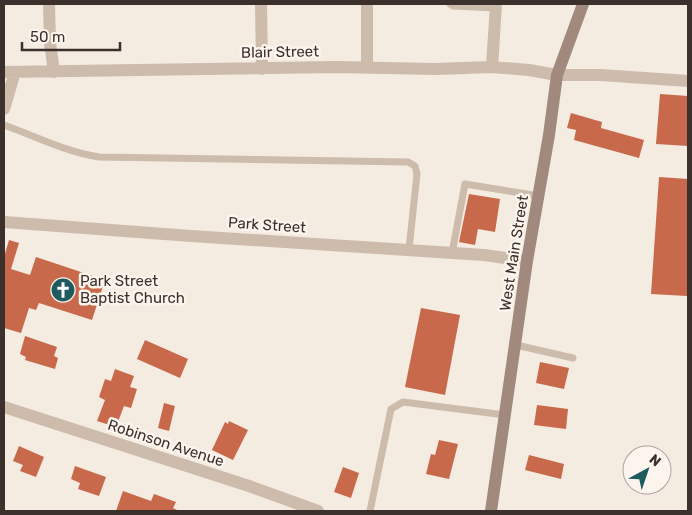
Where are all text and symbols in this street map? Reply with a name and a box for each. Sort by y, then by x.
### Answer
scale bar [22,20,120,52]
text: 50 m [30,28,65,46]
street label: Blair Street [241,42,319,62]
street label: West Main Street [496,194,532,312]
street label: Park Street [227,213,307,237]
place label: Park Street Baptist Church [80,272,185,307]
church icon: Park Street Baptist Church [50,277,76,303]
street label: Robinson Avenue [106,416,226,470]
north arrow [622,445,672,495]
text: N [646,451,664,470]

